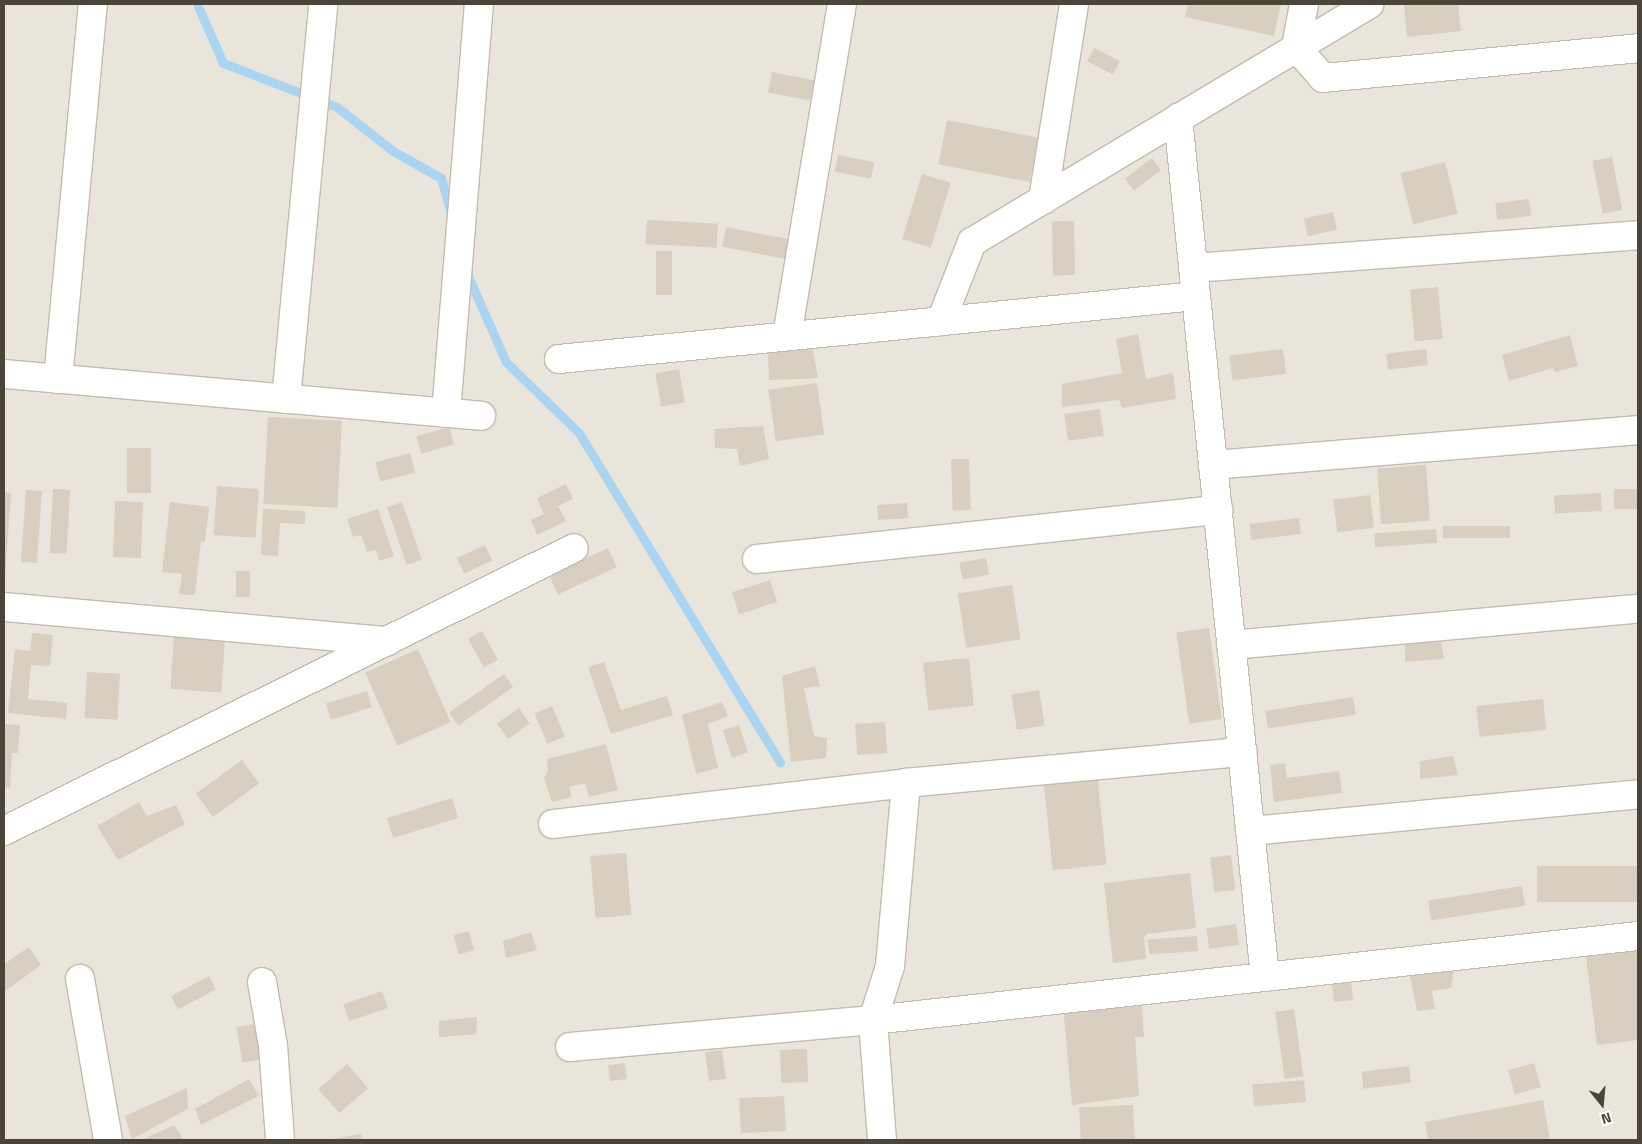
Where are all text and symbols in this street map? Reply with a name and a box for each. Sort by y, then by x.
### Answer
north arrow [1577,1079,1627,1129]
text: N [1599,1107,1614,1130]

